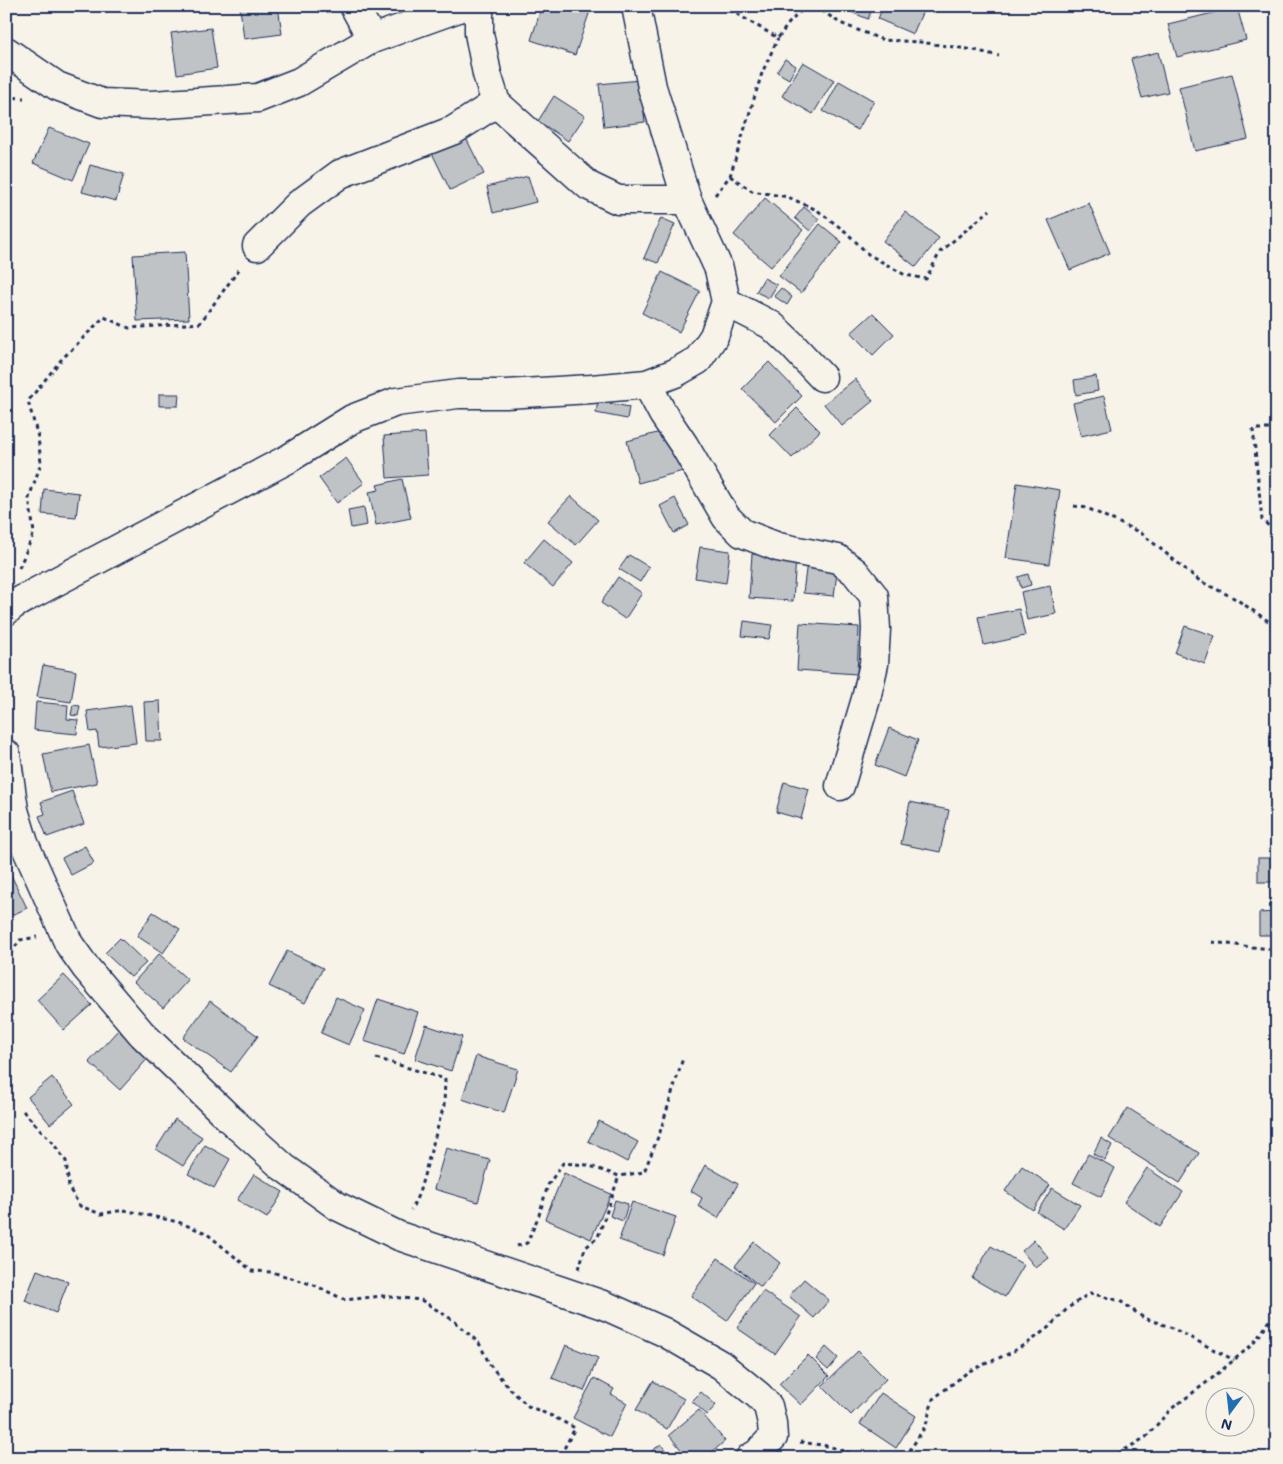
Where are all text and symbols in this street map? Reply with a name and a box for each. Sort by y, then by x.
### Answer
north arrow [1206,1386,1256,1436]
text: N [1219,1414,1234,1436]

